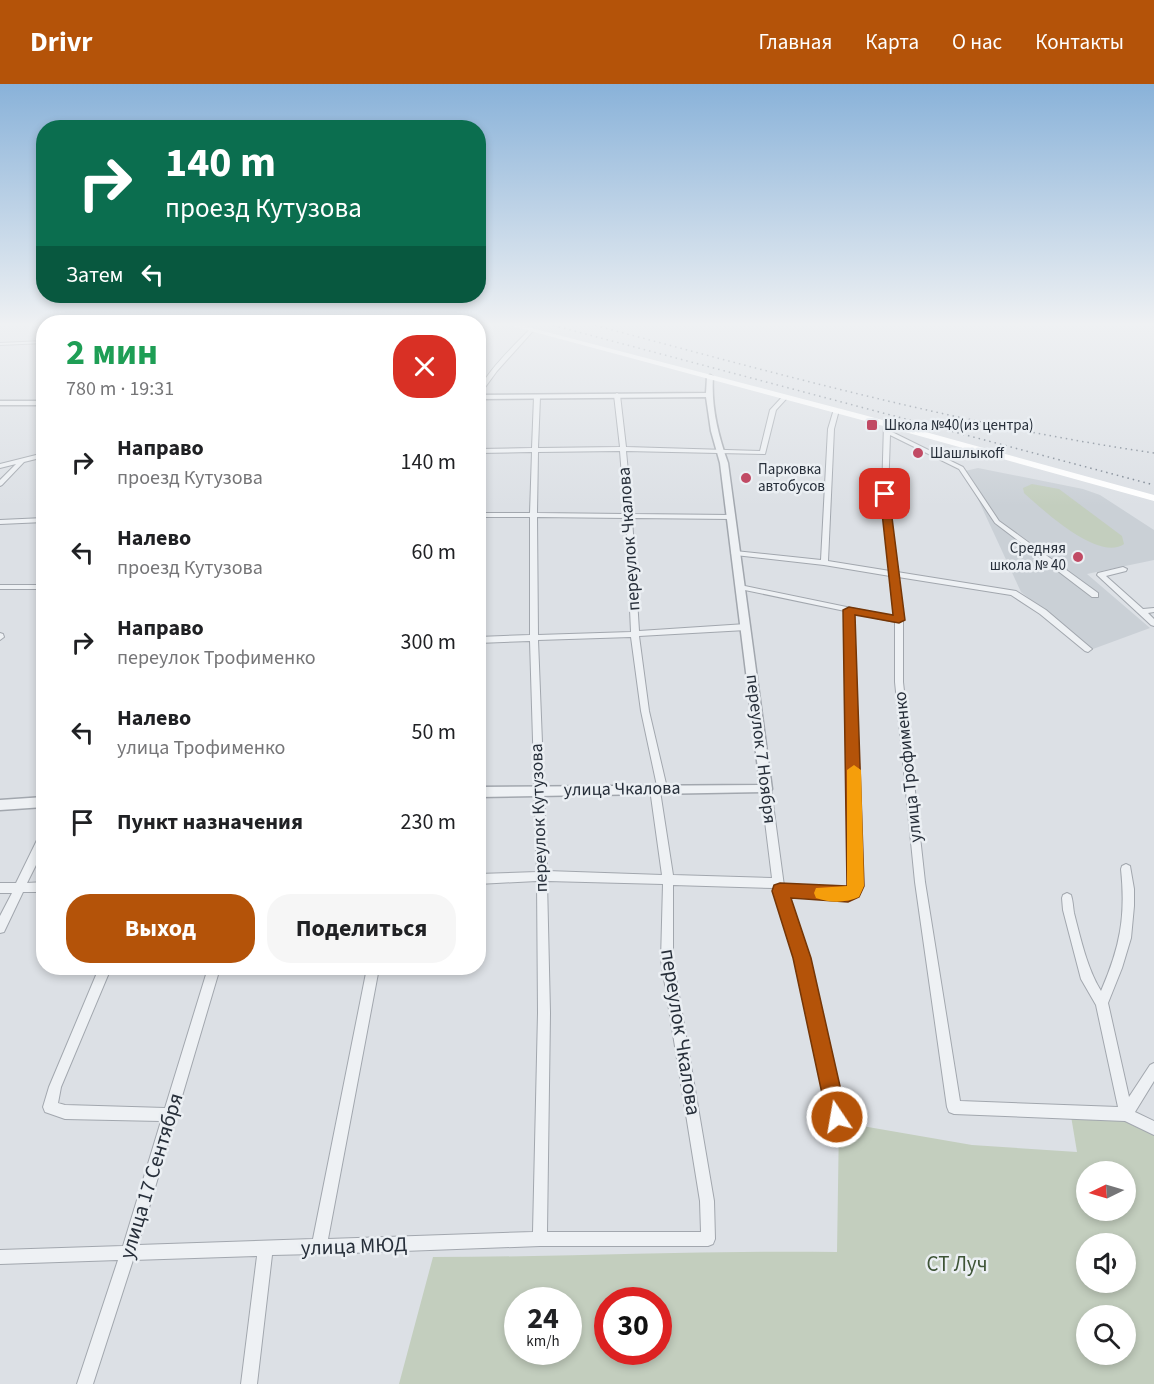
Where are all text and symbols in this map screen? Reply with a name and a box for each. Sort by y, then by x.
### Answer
text: Drivr [30,22,92,62]
text: Главная [759,27,832,57]
text: Карта [865,27,919,57]
text: О нас [952,27,1002,57]
text: Контакты [1035,27,1124,57]
text: 140 m [165,133,276,193]
icon: right [66,144,144,222]
text: проезд Кутузова [165,189,362,228]
icon: left [136,258,169,291]
text: Затем [66,259,124,291]
text: 2 мин [66,327,158,378]
button: close [393,335,456,398]
text: 780 m · 19:31 [66,375,174,403]
place label: Школа №40(из центра) [884,415,1034,436]
marker: Школа №40(из центра) [865,418,879,432]
text: Направо [117,432,204,464]
place label: Шашлыкоff [930,443,1005,464]
icon: right [66,446,99,479]
text: 140 m [401,446,456,478]
marker: Шашлыкоff [911,446,925,460]
place label: Парковка автобусов [758,459,825,497]
text: проезд Кутузова [117,464,263,492]
street label: переулок Чкалова [612,466,646,612]
pin [859,468,910,519]
marker: Парковка автобусов [739,471,753,485]
icon: arrive [868,477,901,510]
text: Налево [117,522,191,554]
icon: left [66,536,99,569]
text: 60 m [411,536,456,568]
place label: Средняя школа № 40 [990,538,1066,576]
marker: Средняя школа № 40 [1071,550,1085,564]
text: проезд Кутузова [117,554,263,582]
text: Направо [117,612,204,644]
icon: right [66,626,99,659]
text: 300 m [401,626,456,658]
text: переулок Трофименко [117,644,316,672]
street label: переулок 7 Ноября [739,673,783,825]
street label: улица Трофименко [888,690,928,844]
text: Налево [117,702,191,734]
icon: left [66,716,99,749]
text: 50 m [411,716,456,748]
text: улица Трофименко [117,734,285,762]
street label: переулок Кутузова [524,743,554,893]
street label: улица Чкалова [563,775,681,803]
icon: arrive [66,806,99,839]
text: Пункт назначения [117,806,303,838]
text: 230 m [401,806,456,838]
button: Выход [66,894,255,963]
button: Поделиться [267,894,456,963]
street label: переулок Чкалова [653,947,709,1117]
position arrow [805,1085,869,1149]
street label: улица 17 Сентября [112,1089,190,1263]
north arrow [1076,1161,1136,1221]
map controls [1076,1161,1136,1365]
street label: улица МЮД [300,1229,408,1263]
button: sound [1076,1233,1136,1293]
park label: СТ Луч [927,1249,987,1279]
speed limit sign: 30 [594,1287,672,1365]
text: 24 [527,1297,559,1340]
button: search [1076,1305,1136,1365]
text: km/h [526,1331,560,1352]

